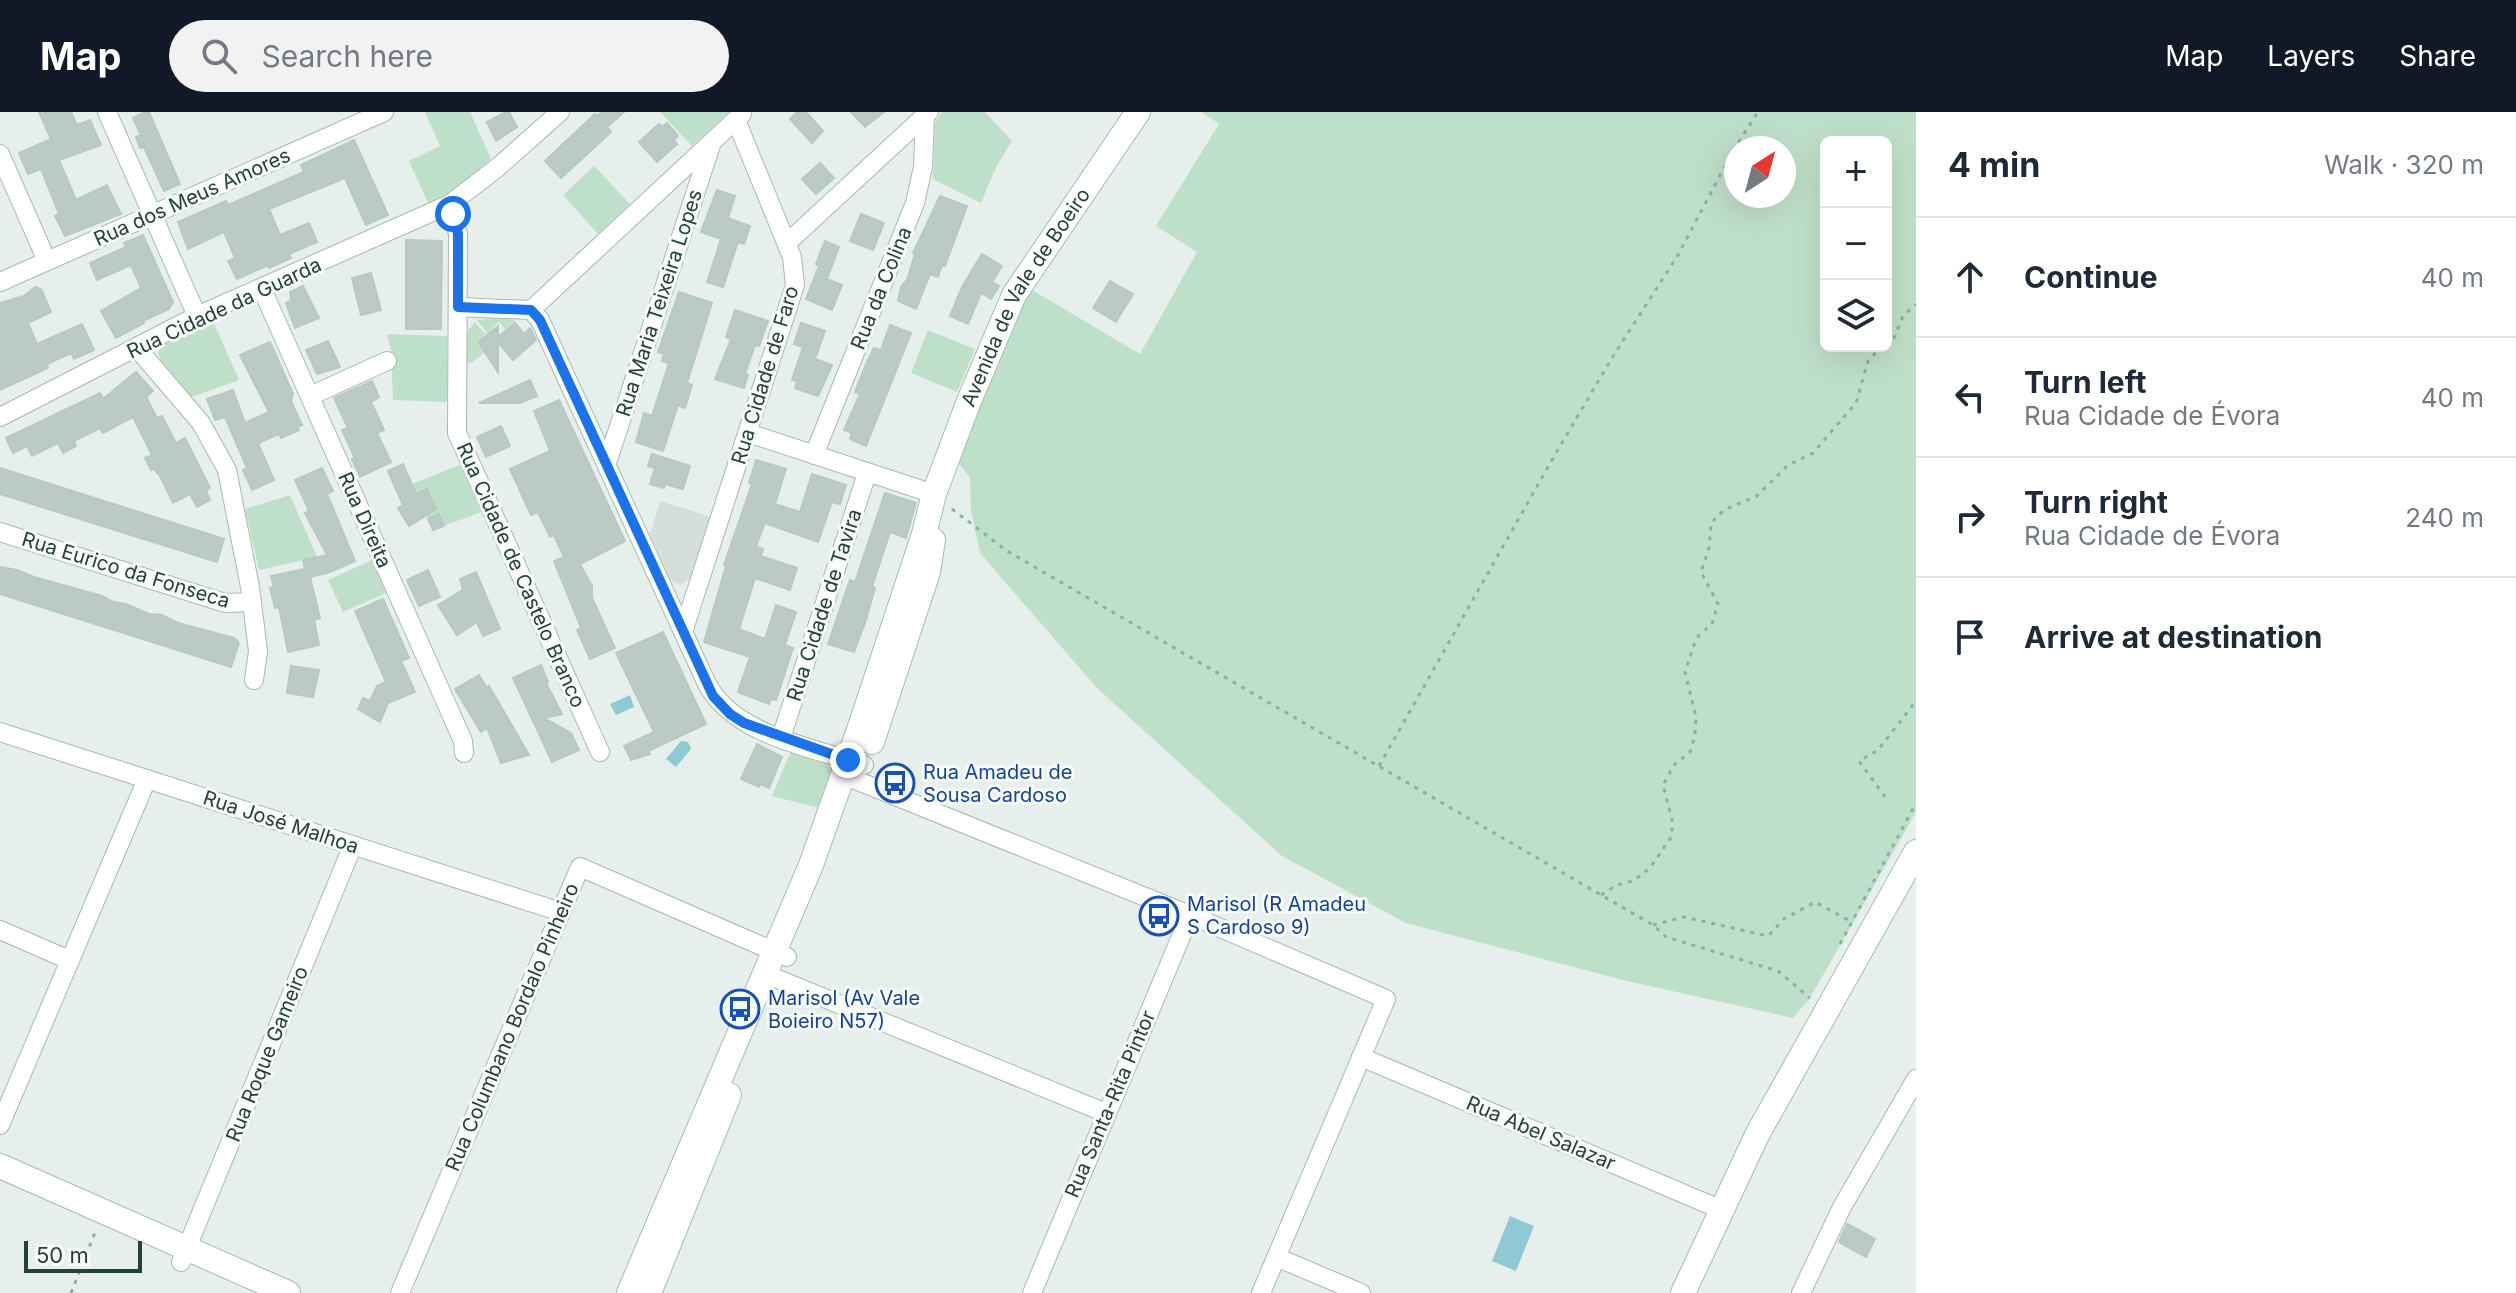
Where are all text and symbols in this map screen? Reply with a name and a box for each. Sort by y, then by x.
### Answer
search box [169,20,729,92]
text: Map [40,33,121,79]
icon: search [197,34,241,78]
text: Search here [261,38,433,74]
text: Map [2165,39,2223,73]
text: Layers [2267,39,2355,73]
text: Share [2399,39,2476,73]
north arrow [1724,136,1796,208]
map controls [1820,136,1892,352]
button: + [1820,136,1892,208]
street label: Rua dos Meus Amores [90,143,294,251]
text: 4 min [1948,144,2040,185]
text: Walk · 320 m [2324,149,2484,180]
street label: Avenida de Vale de Boeiro [956,183,1095,410]
street label: Rua Maria Teixeira Lopes [611,186,707,420]
route start [435,196,471,232]
button: − [1820,208,1892,280]
street label: Rua da Colina [846,223,916,353]
street label: Rua Cidade da Guarda [123,252,325,364]
icon: ahead [1948,255,1992,299]
text: Continue [2024,259,2158,295]
text: 40 m [2421,262,2484,293]
button: layers [1820,280,1892,352]
street label: Rua Cidade de Faro [726,283,804,467]
text: Turn left [2024,364,2146,400]
icon: left [1948,375,1992,419]
text: 40 m [2421,382,2484,413]
text: Rua Cidade de Évora [2024,400,2280,431]
street label: Rua Cidade de Castelo Branco [452,439,590,711]
street label: Rua Direita [333,468,397,572]
text: Turn right [2024,484,2168,520]
icon: right [1948,495,1992,539]
text: 240 m [2405,502,2484,533]
street label: Rua Cidade de Tavira [782,506,866,704]
text: Rua Cidade de Évora [2024,520,2280,551]
street label: Rua Eurico da Fonseca [19,527,233,613]
icon: arrive [1948,615,1992,659]
text: Arrive at destination [2024,619,2322,655]
route end [830,742,866,778]
place label: Rua Amadeu de Sousa Cardoso [923,760,1072,807]
bus stop icon: Rua Amadeu de Sousa Cardoso [874,762,916,804]
street label: Rua José Malhoa [200,786,362,858]
street label: Rua Columbano Bordalo Pinheiro [440,879,584,1175]
place label: Marisol (R Amadeu S Cardoso 9) [1187,892,1366,939]
bus stop icon: Marisol (R Amadeu S Cardoso 9) [1138,895,1180,937]
street label: Rua Roque Gameiro [221,963,313,1145]
place label: Marisol (Av Vale Boieiro N57) [768,986,920,1033]
bus stop icon: Marisol (Av Vale Boieiro N57) [719,988,761,1030]
street label: Rua Santa-Rita Pintor [1060,1006,1161,1201]
street label: Rua Abel Salazar [1463,1091,1620,1175]
scale bar [24,1237,142,1273]
text: 50 m [36,1242,89,1268]

